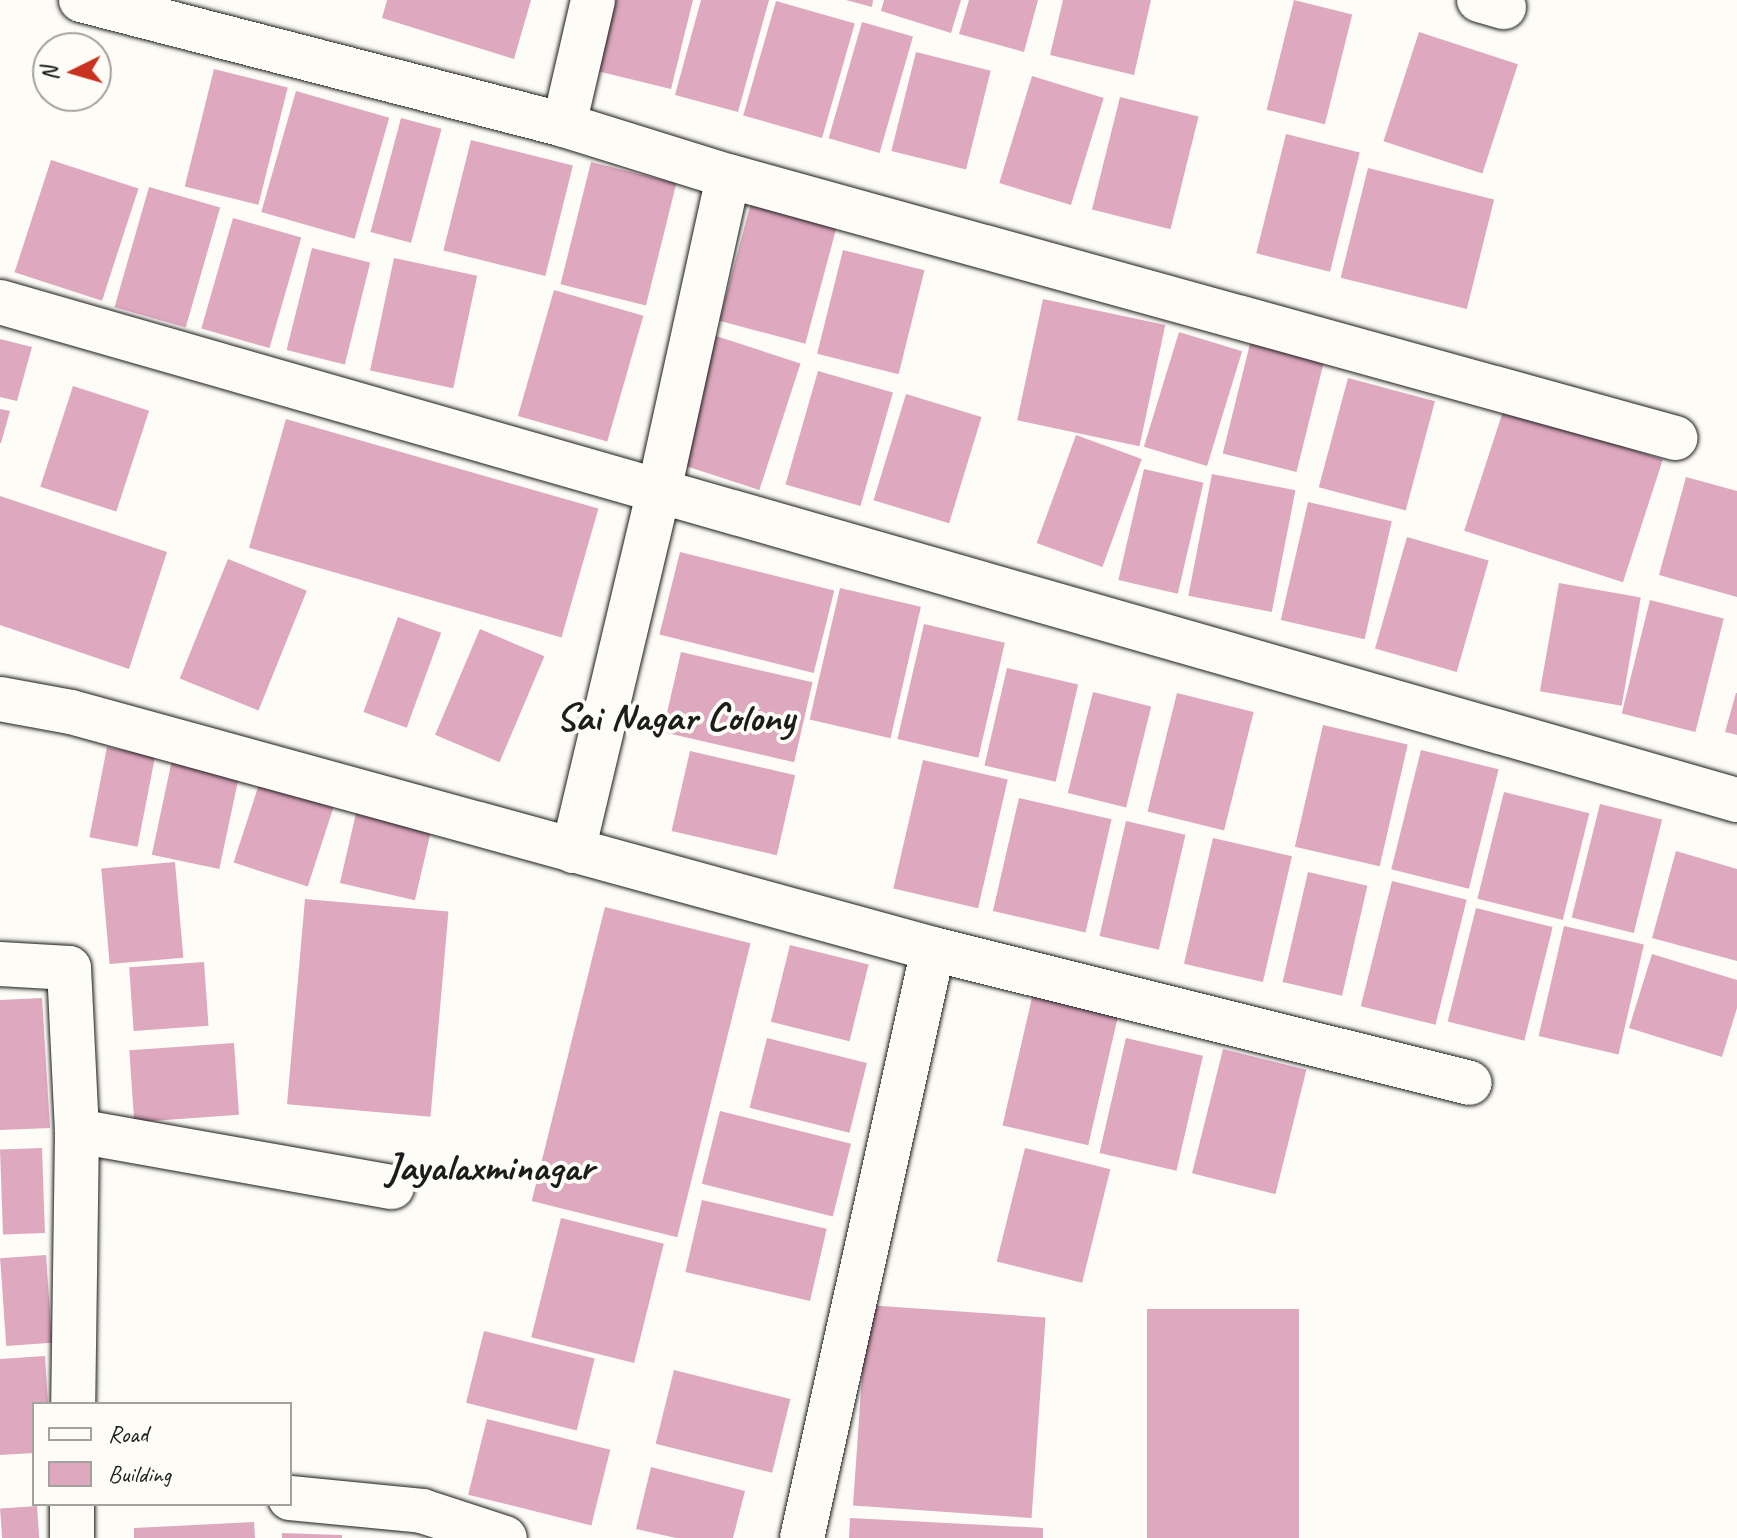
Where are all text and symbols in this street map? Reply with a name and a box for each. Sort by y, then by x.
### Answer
north arrow [32,32,112,112]
text: N [36,66,65,82]
district label: Sai Nagar Colony [555,693,795,741]
district label: Jayalaxminagar [386,1143,594,1191]
legend [32,1402,292,1506]
text: Road [108,1419,148,1449]
text: Building [108,1459,171,1489]

